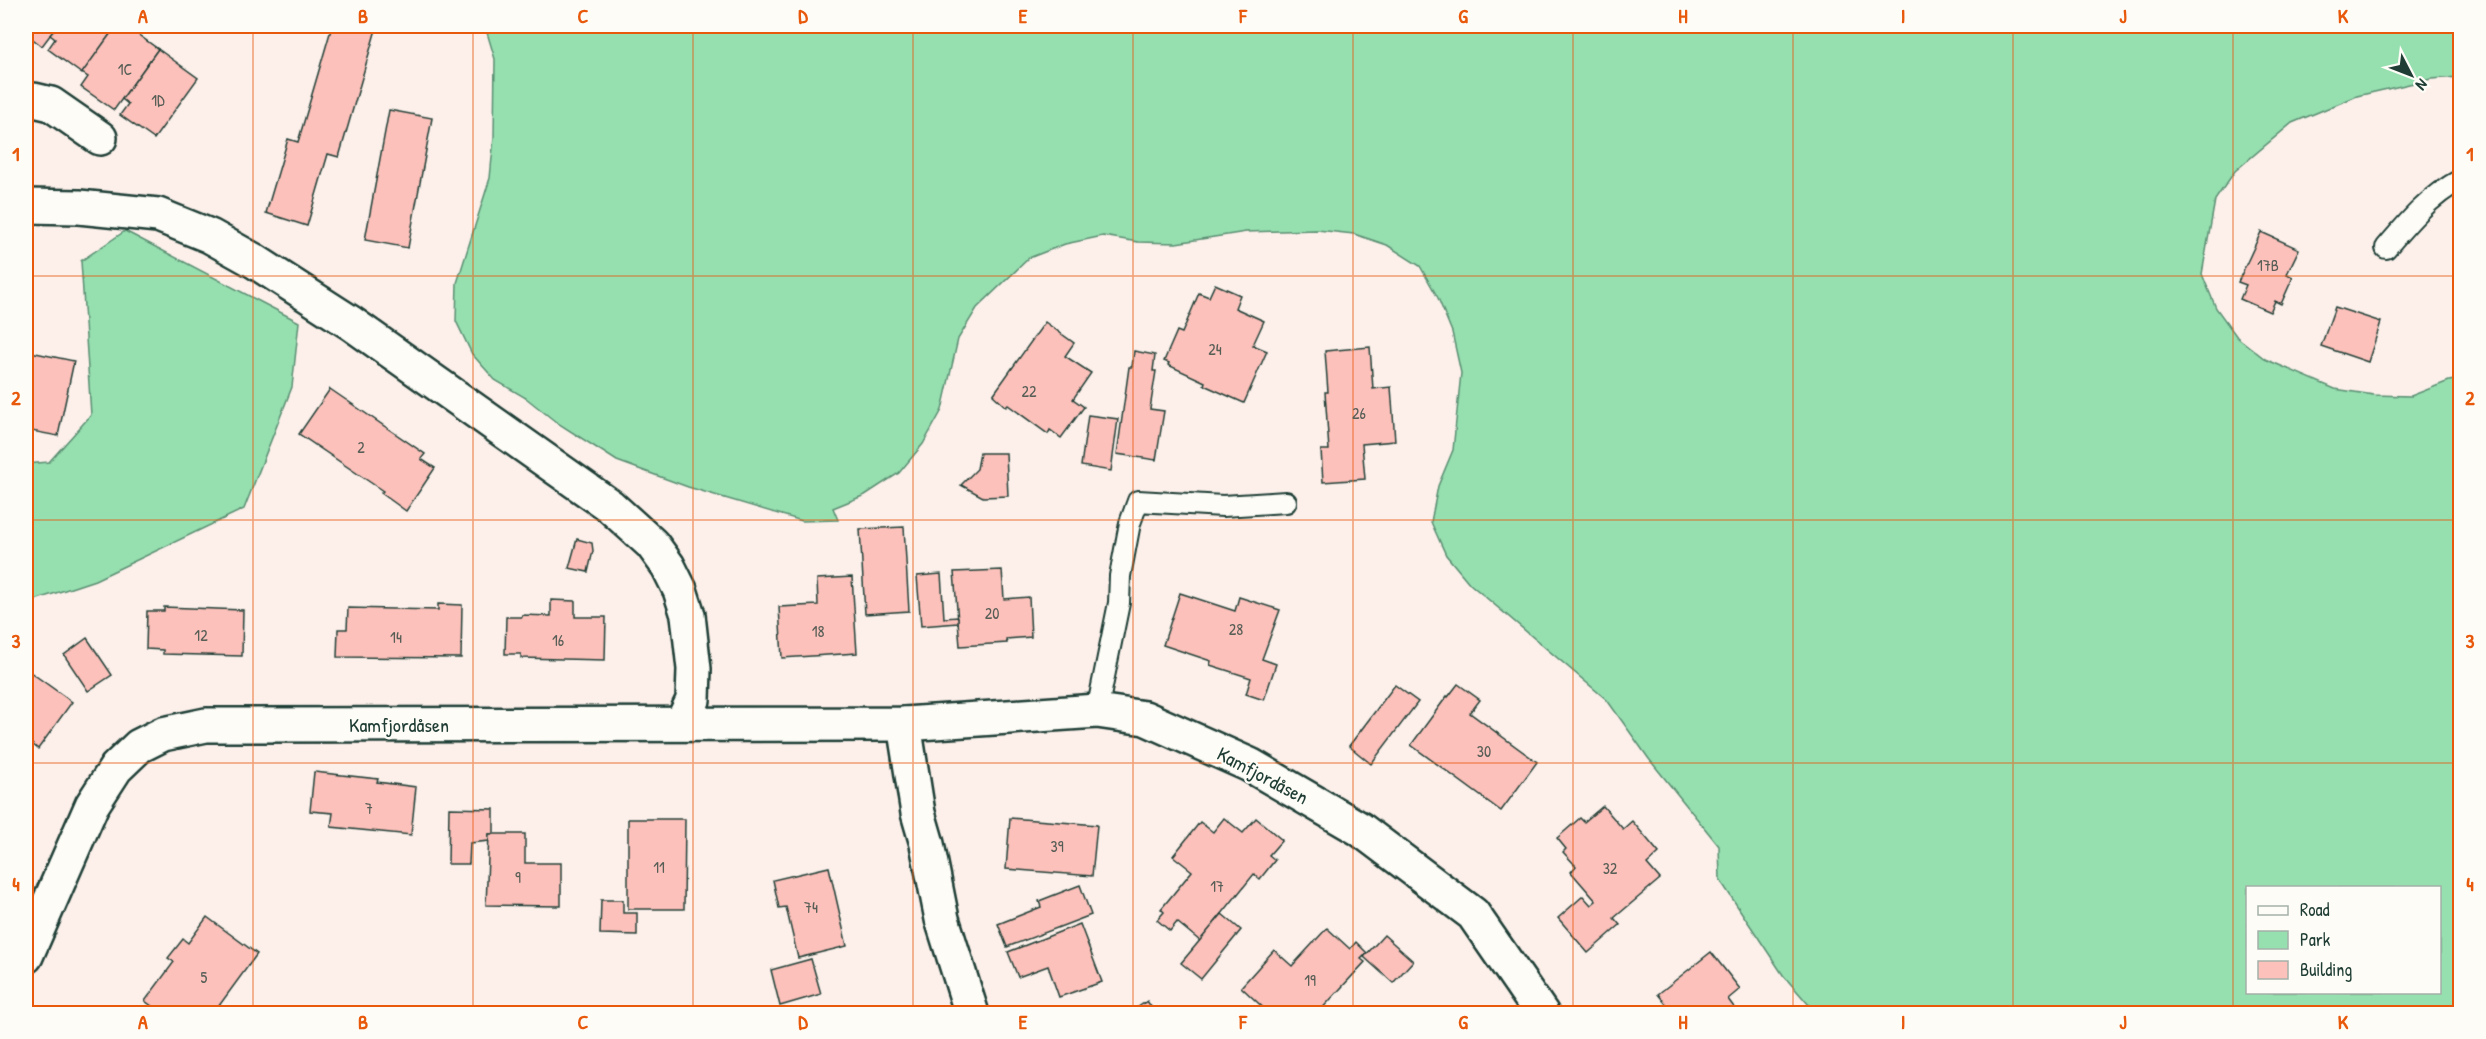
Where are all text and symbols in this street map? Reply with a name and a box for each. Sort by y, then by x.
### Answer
text: A [138,2,148,29]
text: B [358,2,368,29]
text: C [578,2,589,29]
text: D [798,2,808,29]
text: E [1019,2,1028,29]
text: F [1238,2,1248,29]
text: G [1458,2,1468,29]
text: H [1678,2,1688,29]
text: I [1901,2,1905,29]
text: J [2119,2,2127,29]
text: K [2338,2,2349,29]
north arrow [2381,45,2441,105]
house number: 1C [118,58,133,80]
text: N [2411,75,2433,96]
house number: 1D [151,89,165,111]
text: 1 [12,140,20,167]
text: 1 [2466,140,2474,167]
house number: 17B [2257,254,2279,276]
house number: 24 [1208,338,1222,360]
house number: 22 [1022,380,1037,402]
text: 2 [11,384,21,411]
text: 2 [2465,384,2475,411]
house number: 26 [1352,402,1366,424]
house number: 2 [357,436,365,458]
house number: 20 [985,602,999,624]
house number: 28 [1229,618,1243,640]
house number: 18 [812,620,824,642]
house number: 12 [194,624,208,646]
house number: 14 [390,626,402,648]
text: 3 [12,627,21,654]
text: 3 [2466,627,2475,654]
house number: 16 [552,629,564,651]
street label: Kamfjordåsen [349,711,449,738]
street label: Kamfjordåsen [1213,740,1313,810]
house number: 30 [1477,740,1491,762]
house number: 7 [365,797,373,819]
house number: 39 [1050,835,1064,857]
house number: 11 [653,856,665,878]
house number: 32 [1603,857,1618,879]
house number: 9 [515,866,521,888]
text: 4 [12,870,20,897]
text: 4 [2466,870,2474,897]
house number: 17 [1210,875,1224,897]
legend [2246,886,2441,994]
house number: 74 [804,896,818,918]
text: Road [2300,897,2330,922]
text: Park [2300,927,2331,952]
text: Building [2300,957,2352,982]
house number: 5 [201,966,208,988]
house number: 19 [1304,969,1316,991]
text: A [138,1008,148,1035]
text: B [358,1008,368,1035]
text: C [578,1008,589,1035]
text: D [798,1008,808,1035]
text: E [1019,1008,1028,1035]
text: F [1238,1008,1248,1035]
text: G [1458,1008,1468,1035]
text: H [1678,1008,1688,1035]
text: I [1901,1008,1905,1035]
text: J [2119,1008,2127,1035]
text: K [2338,1008,2349,1035]

